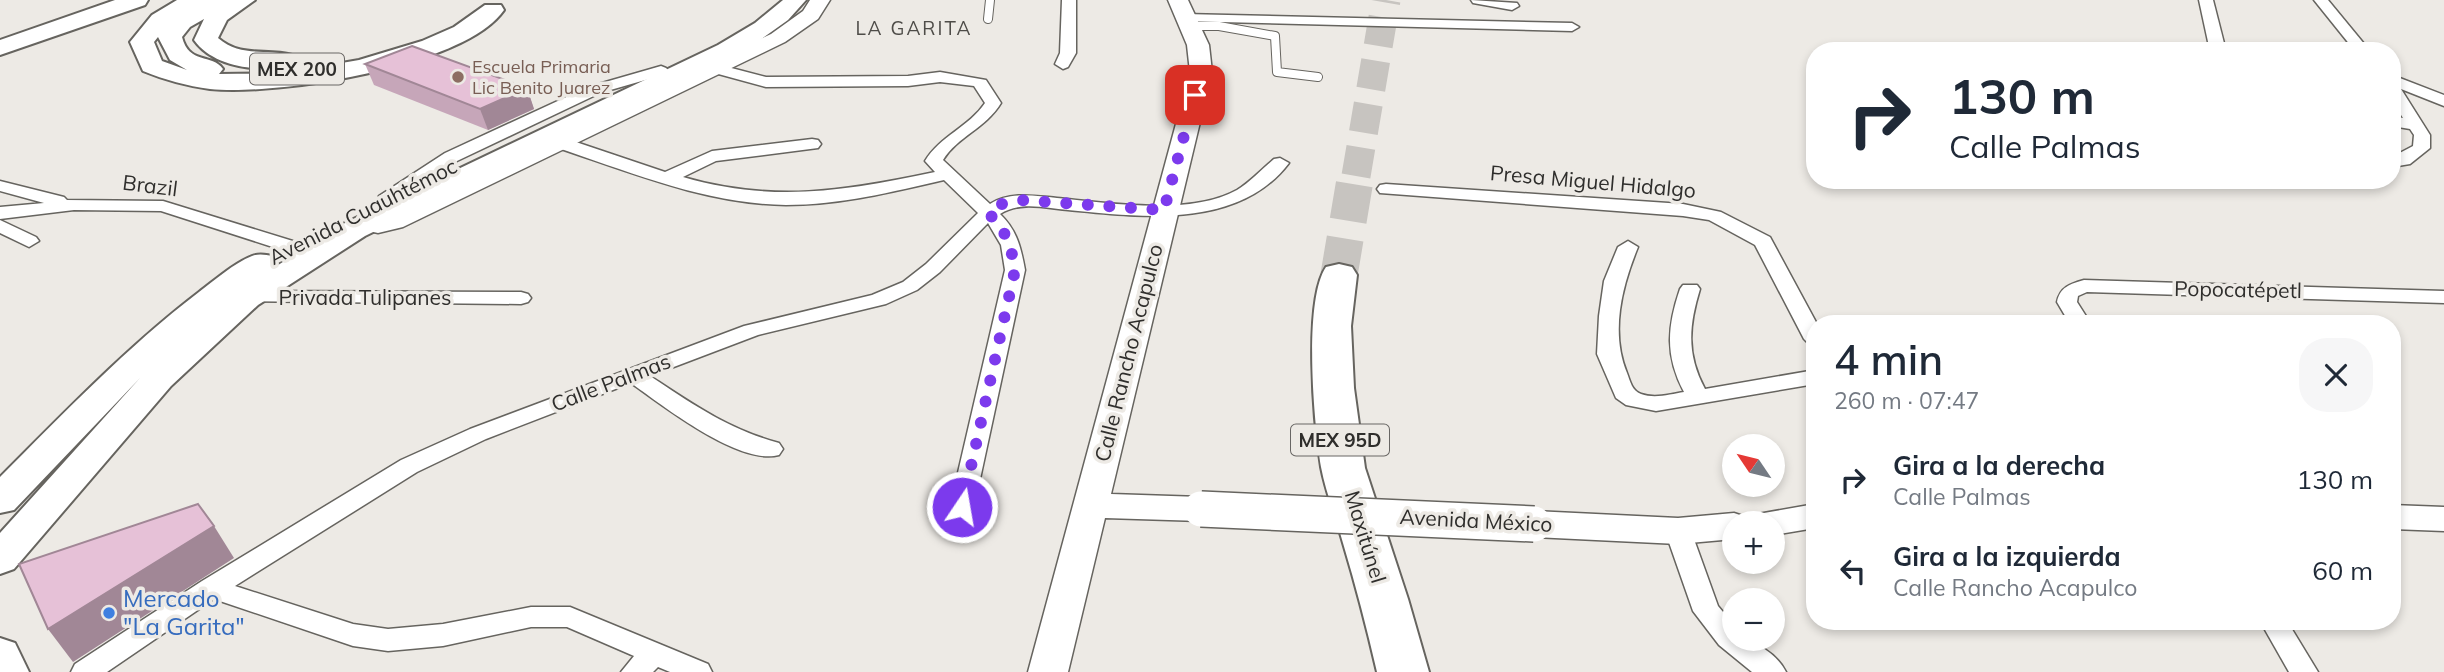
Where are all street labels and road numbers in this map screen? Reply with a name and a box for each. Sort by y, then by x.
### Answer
road number: MEX 200 [250,54,344,85]
street label: Avenida Cuauhtémoc [264,152,461,270]
street label: Presa Miguel Hidalgo [1489,159,1697,203]
street label: Brazil [121,169,179,201]
street label: Calle Rancho Acapulco [1088,241,1168,464]
street label: Popocatépetl [2174,275,2302,303]
street label: Privada Tulipanes [279,284,451,310]
street label: Calle Palmas [547,347,674,417]
road number: MEX 95D [1291,424,1389,456]
street label: Maxitúnel [1340,487,1392,586]
street label: Avenida México [1399,503,1553,537]

